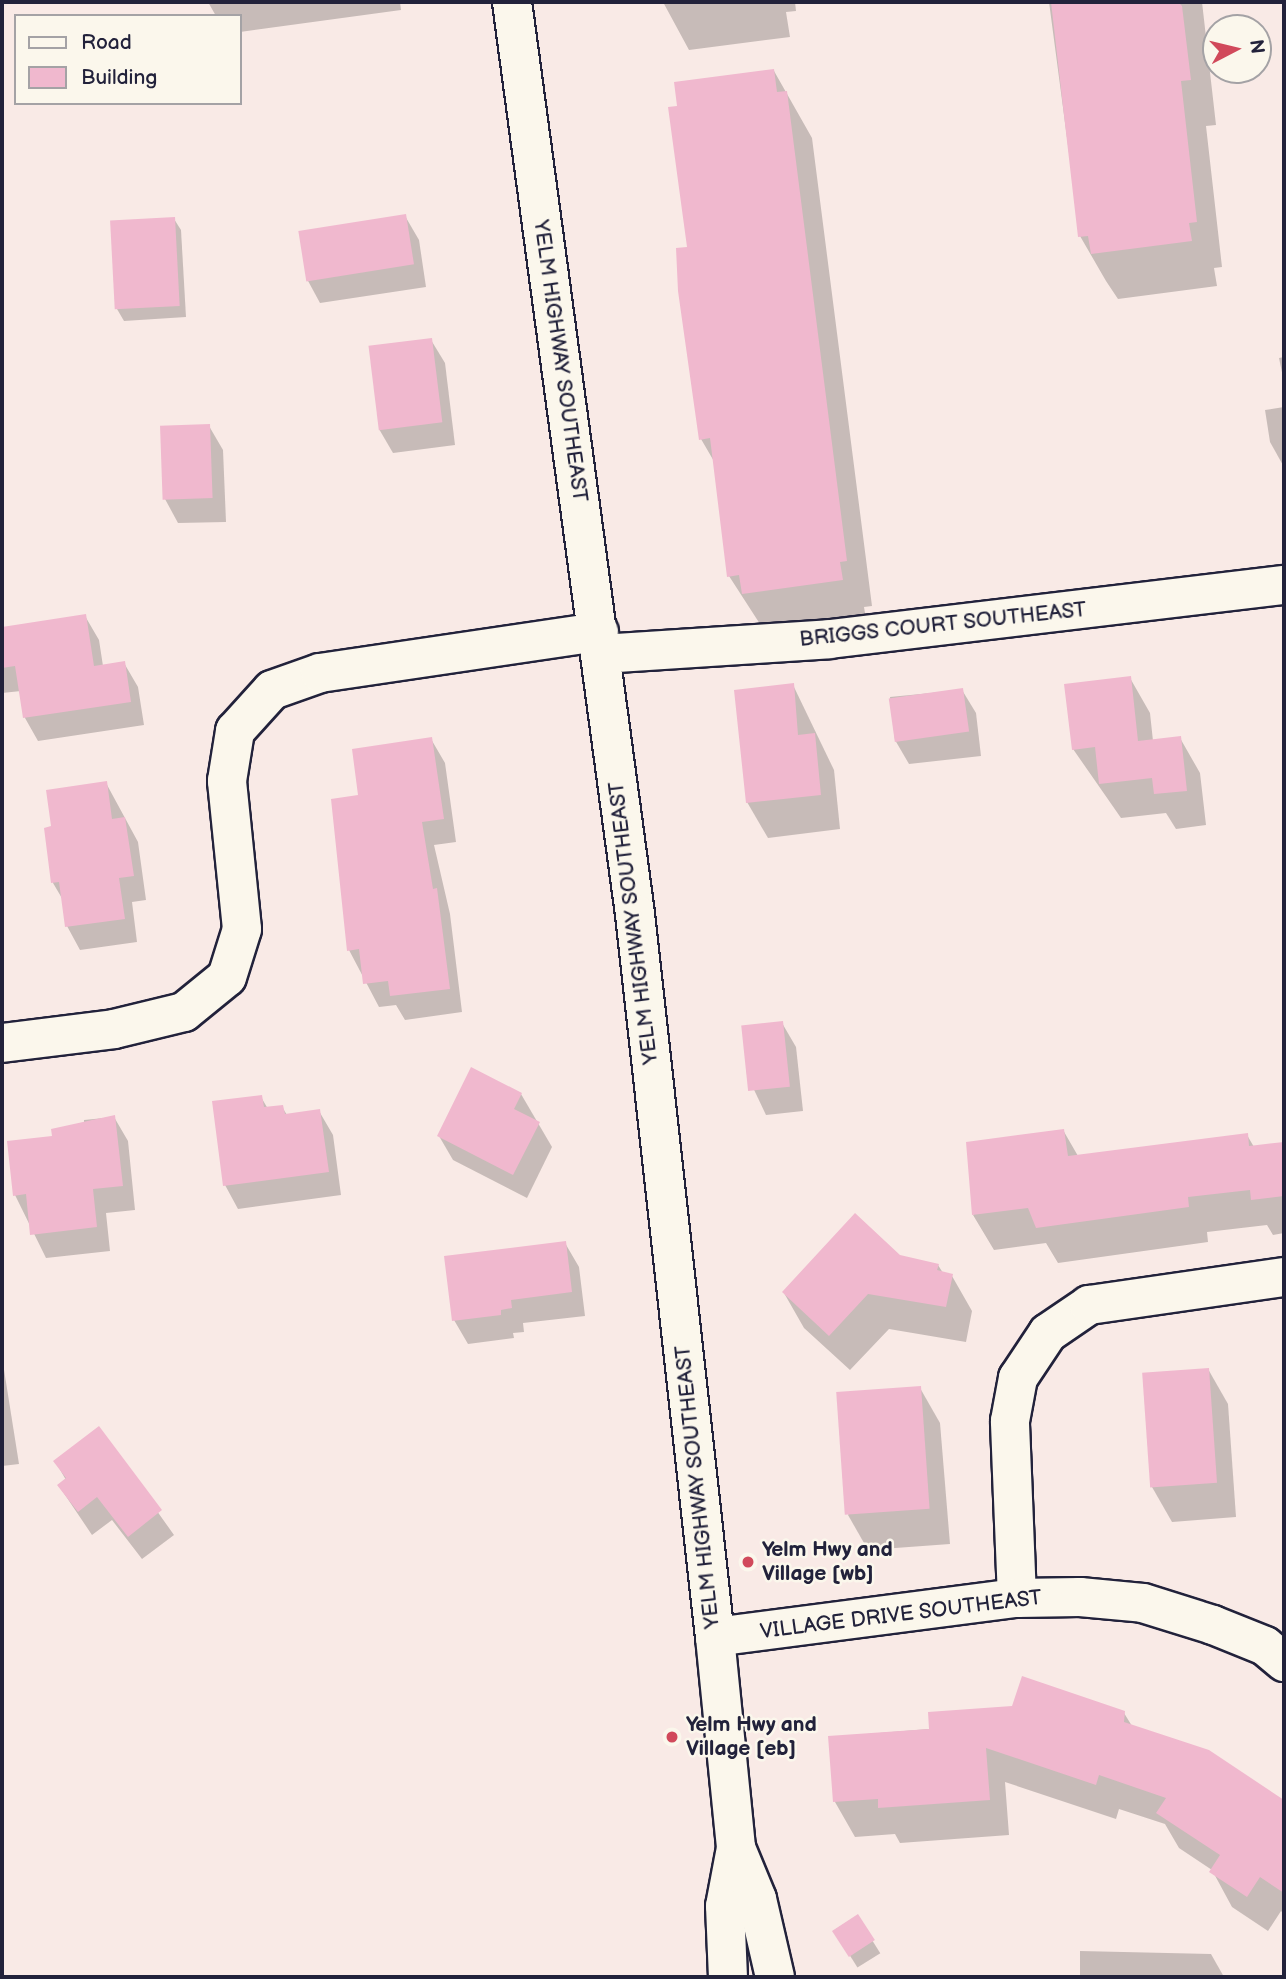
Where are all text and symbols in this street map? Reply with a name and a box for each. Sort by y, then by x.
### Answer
legend [14,14,242,105]
north arrow [1202,14,1272,84]
text: Road [81,30,132,55]
text: N [1244,38,1269,55]
text: Building [81,65,157,90]
street label: YELM HIGHWAY SOUTHEAST [528,218,592,504]
street label: BRIGGS COURT SOUTHEAST [798,597,1088,653]
street label: YELM HIGHWAY SOUTHEAST [604,780,664,1066]
street label: YELM HIGHWAY SOUTHEAST [671,1344,725,1630]
place label: Yelm Hwy and Village [wb] [762,1537,893,1587]
marker: Yelm Hwy and Village [wb] [740,1554,756,1570]
street label: VILLAGE DRIVE SOUTHEAST [759,1585,1043,1645]
place label: Yelm Hwy and Village [eb] [686,1712,817,1762]
marker: Yelm Hwy and Village [eb] [664,1729,680,1745]

